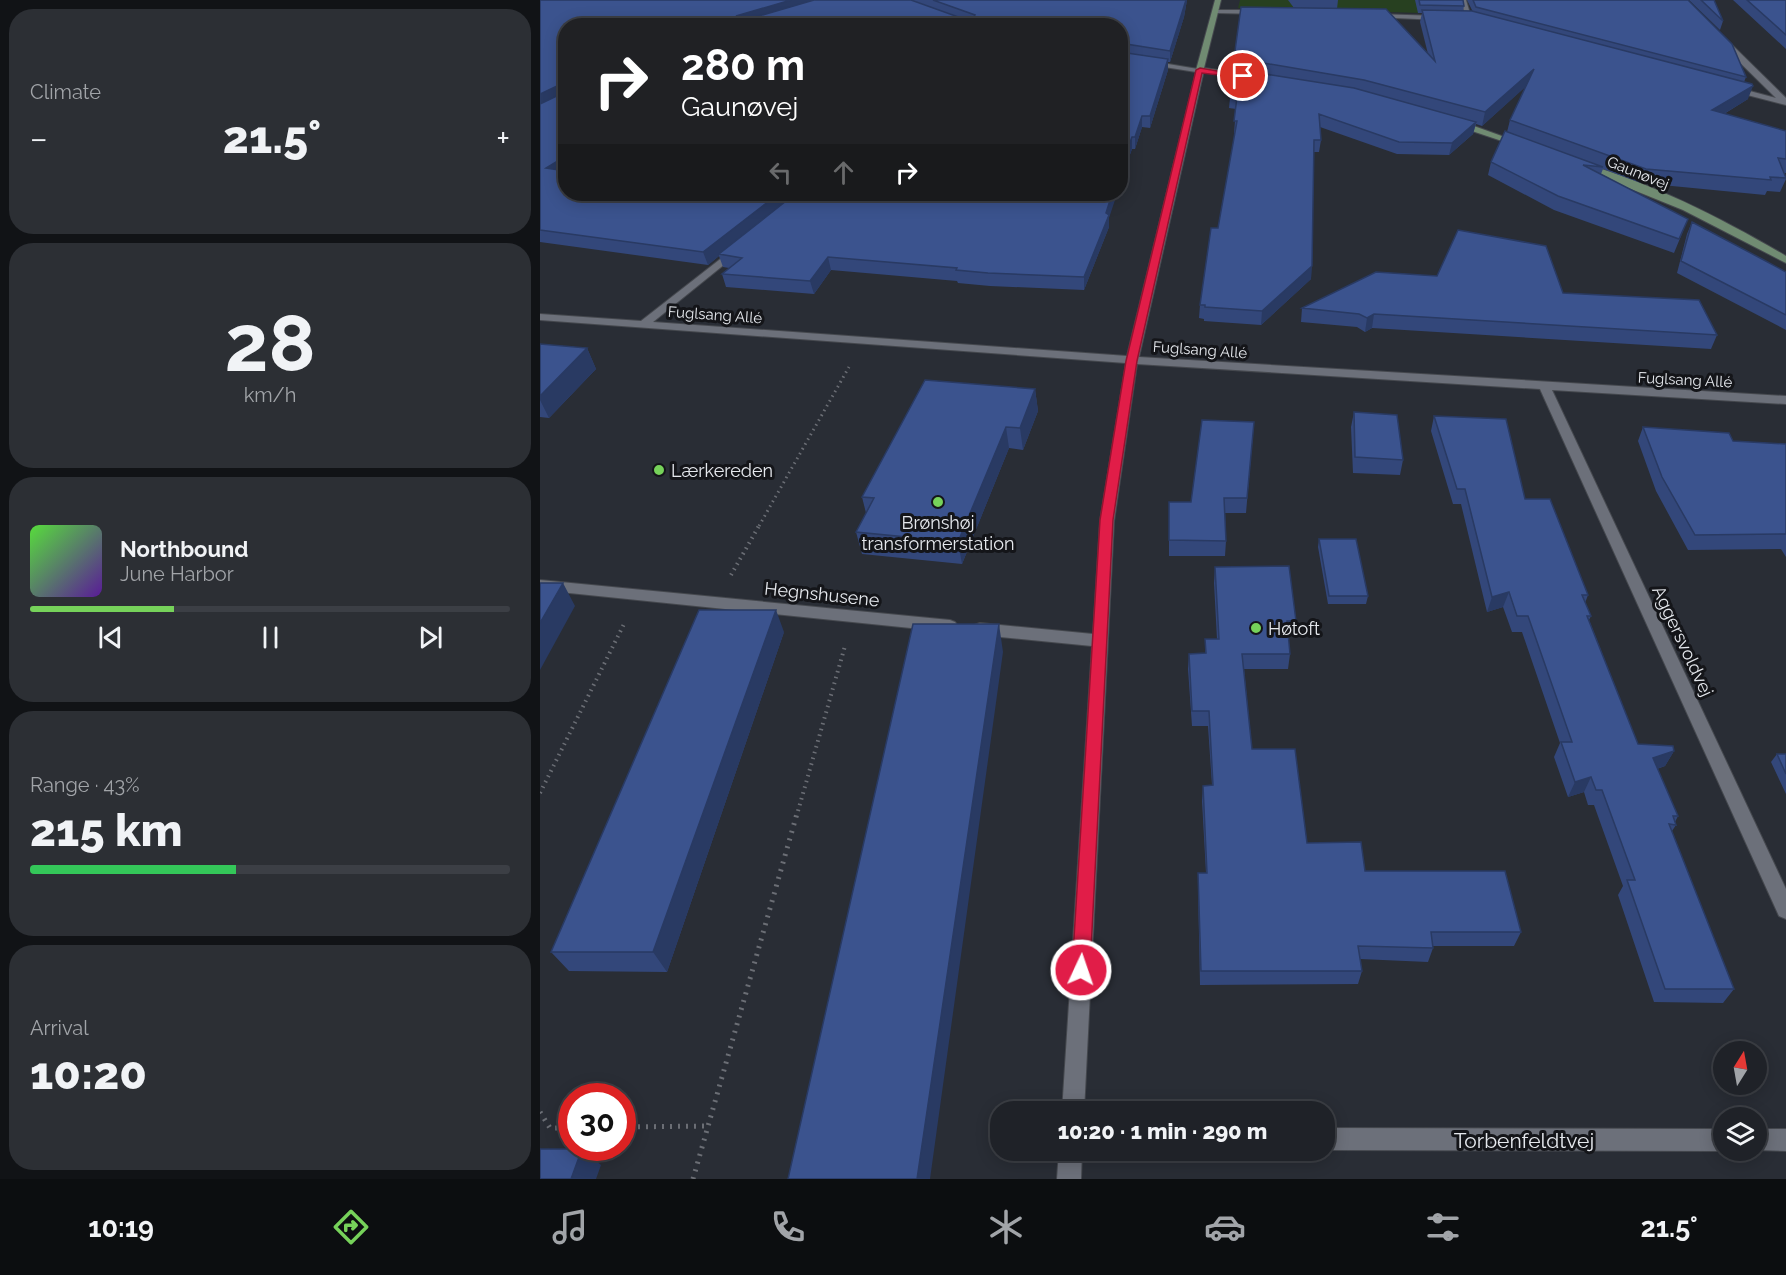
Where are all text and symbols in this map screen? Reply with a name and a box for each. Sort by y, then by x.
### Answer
text: 280 m [681,41,805,90]
icon: right [582,42,660,120]
pin [1217,50,1268,101]
icon: arrive [1226,59,1259,92]
text: Climate [30,80,101,104]
text: Gaunøvej [681,91,798,122]
text: 21.5° [223,111,321,164]
text: − [30,119,48,158]
text: + [496,119,510,158]
street label: Gaunøvej [1604,152,1672,194]
icon: left [764,156,797,189]
icon: ahead [827,156,860,189]
icon: right [890,156,923,189]
text: 28 [224,298,316,389]
street label: Fuglsang Allé [667,303,763,327]
street label: Fuglsang Allé [1152,338,1248,362]
street label: Fuglsang Allé [1637,369,1733,391]
text: km/h [244,383,296,407]
place label: Lærkereden [671,460,773,481]
marker: Lærkereden [652,463,666,477]
marker: Brønshøj transformerstation [931,495,945,509]
place label: Brønshøj transformerstation [861,512,1015,554]
text: Northbound [120,536,249,562]
text: June Harbor [120,562,234,586]
street label: Hegnshusene [763,578,881,611]
street label: Aggersvoldvej [1648,582,1718,700]
place label: Høtoft [1268,618,1320,639]
icon: previous [94,621,127,654]
icon: pause [254,621,287,654]
icon: next [414,621,447,654]
marker: Høtoft [1249,621,1263,635]
text: Range · 43% [30,773,139,797]
text: 215 km [30,804,183,857]
position arrow [1049,938,1113,1002]
text: Arrival [30,1016,89,1040]
north arrow [1713,1041,1767,1095]
map controls [1713,1041,1767,1161]
text: 10:20 [30,1047,147,1100]
speed limit sign: 30 [558,1083,636,1161]
button: layers [1713,1107,1767,1161]
text: 10:20 · 1 min · 290 m [1058,1118,1267,1144]
street label: Torbenfeldtvej [1454,1128,1594,1153]
icon: directions [330,1206,372,1248]
icon: music [549,1206,591,1248]
icon: phone [767,1206,809,1248]
icon: climate [985,1206,1027,1248]
icon: car [1204,1206,1246,1248]
icon: filters [1422,1206,1464,1248]
text: 10:19 [88,1212,154,1243]
text: 21.5° [1641,1212,1698,1243]

